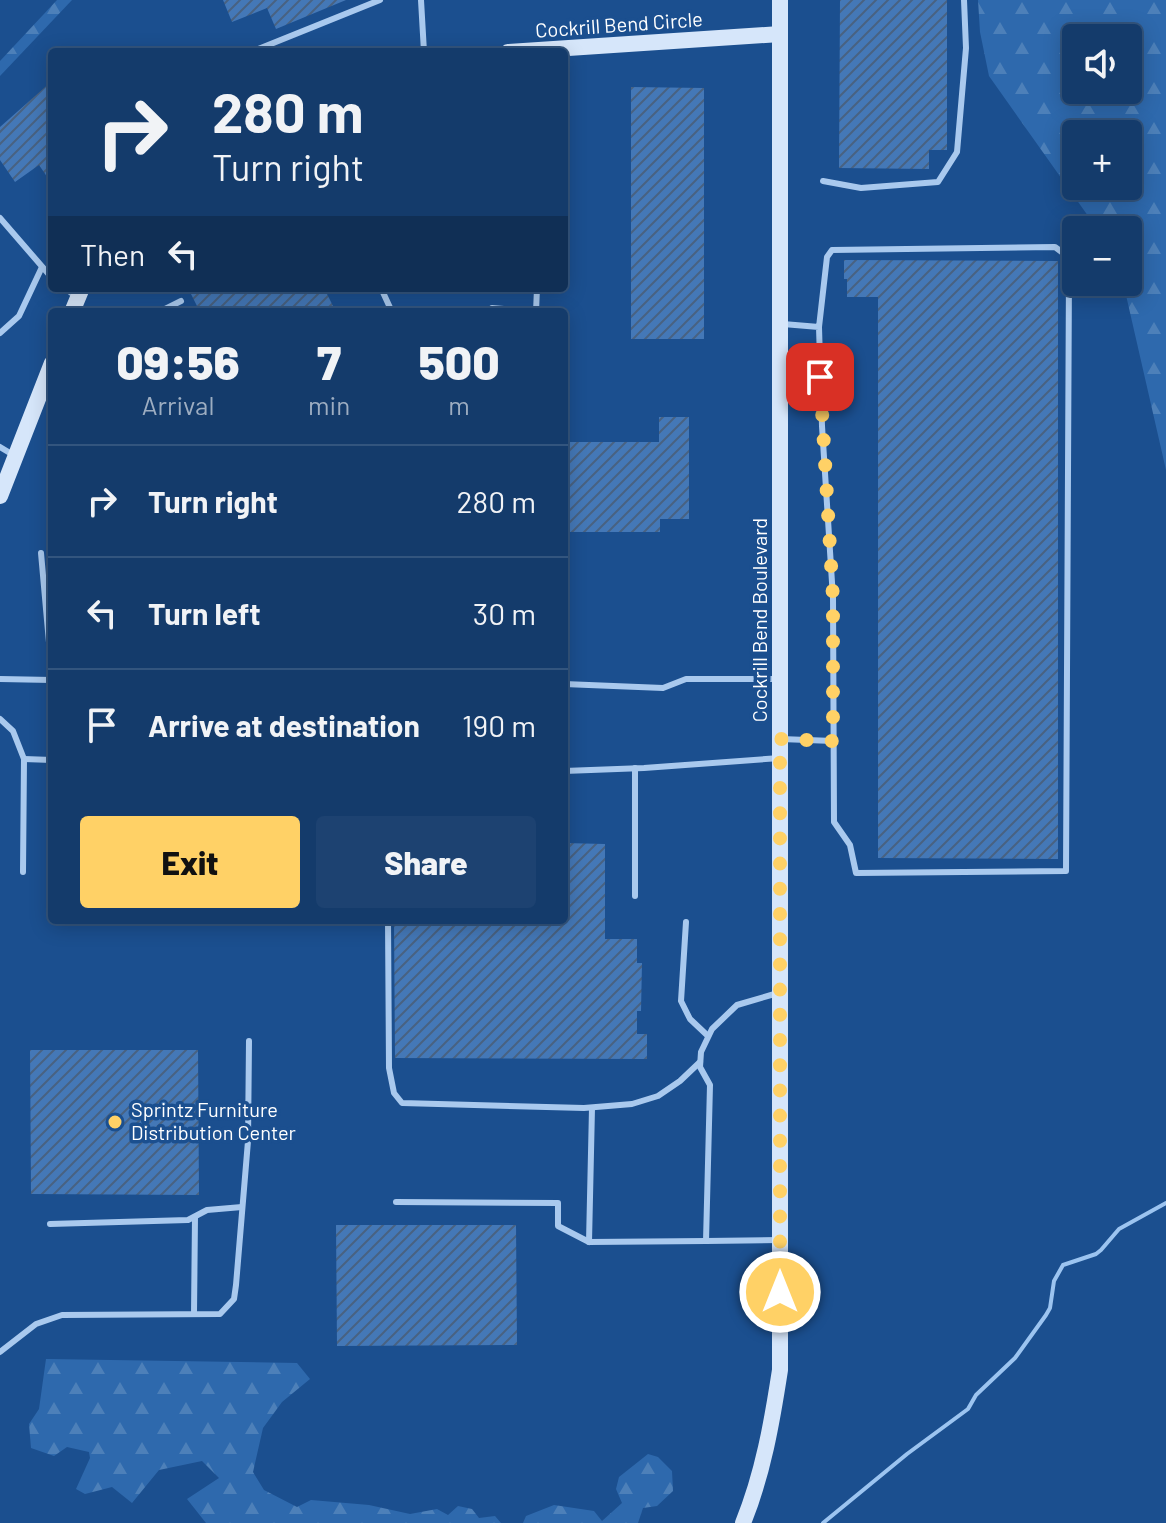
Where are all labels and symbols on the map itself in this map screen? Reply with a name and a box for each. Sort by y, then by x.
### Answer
street label: Cockrill Bend Circle [534,6,704,42]
pin [786,343,854,411]
street label: Cockrill Bend Boulevard [747,518,771,722]
place label: Sprintz Furniture Distribution Center [131,1097,296,1144]
marker: Sprintz Furniture Distribution Center [106,1113,124,1131]
position arrow [738,1250,822,1334]

